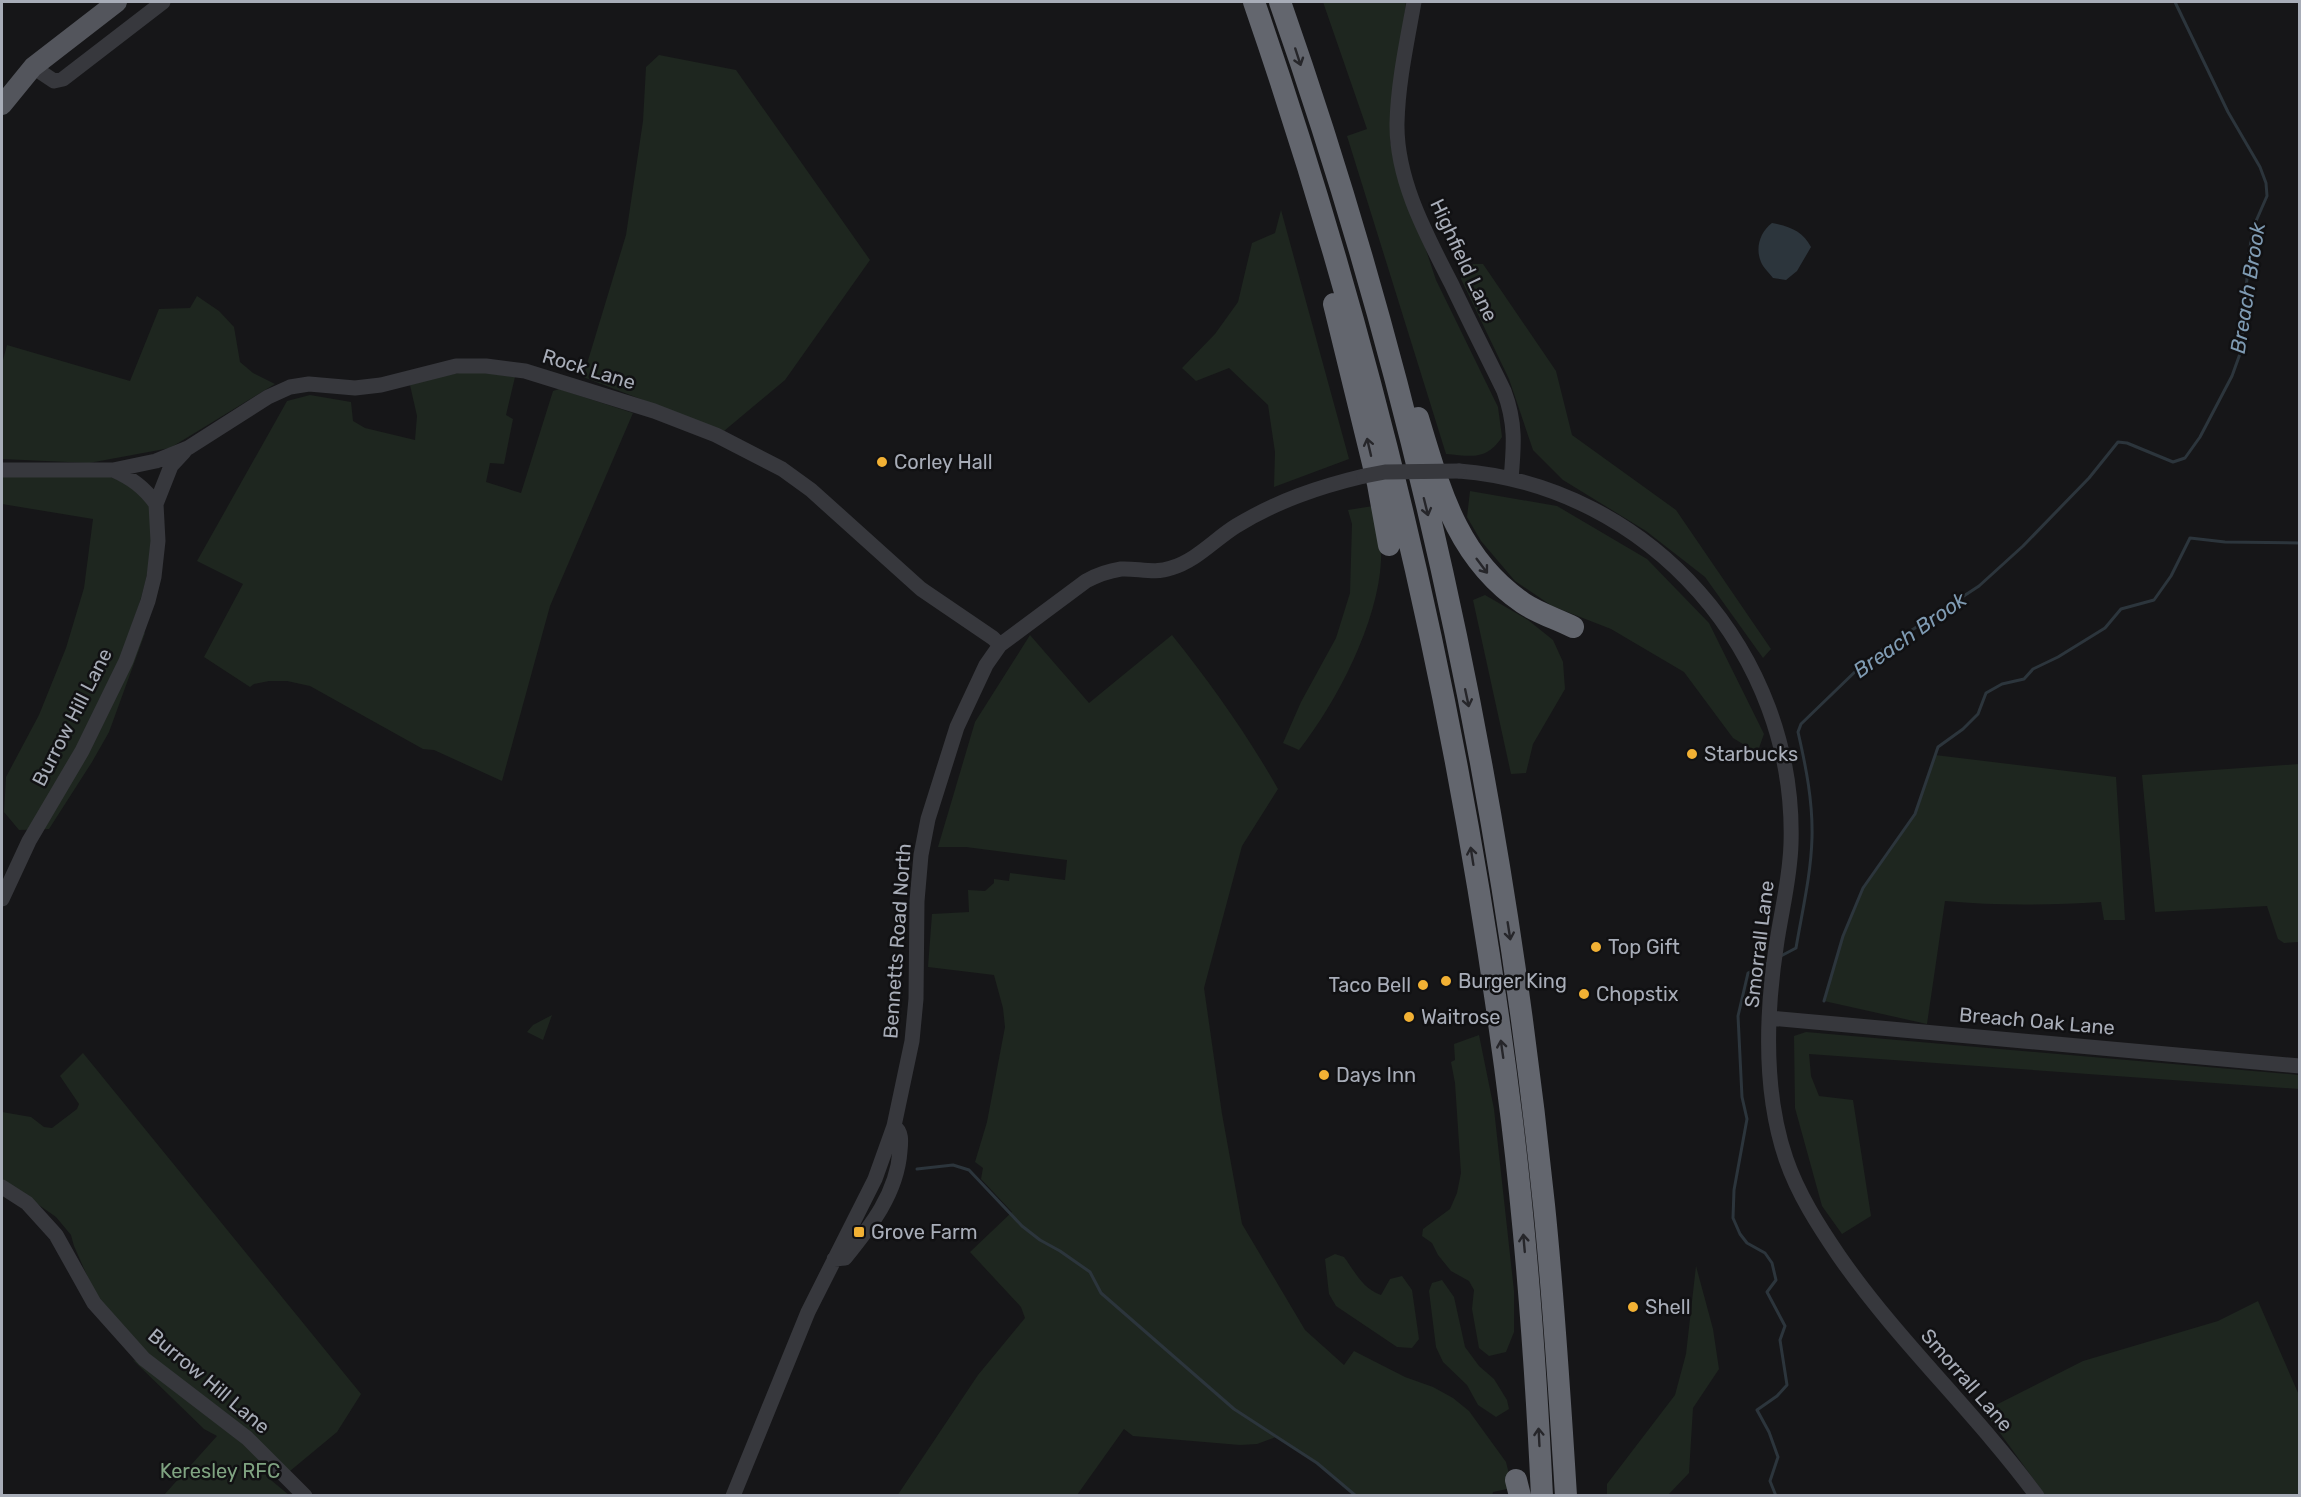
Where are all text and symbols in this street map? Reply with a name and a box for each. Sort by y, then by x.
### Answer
one-way arrow [1294,47,1305,66]
street label: Highfield Lane [1425,195,1503,325]
water label: Breach Brook [2225,219,2270,355]
street label: Rock Lane [540,343,638,395]
one-way arrow [1362,438,1374,457]
place label: Corley Hall [894,450,993,474]
marker: Corley Hall [875,455,889,469]
one-way arrow [1421,497,1433,516]
one-way arrow [1476,558,1489,574]
water label: Breach Brook [1848,586,1972,683]
street label: Burrow Hill Lane [27,644,117,790]
one-way arrow [1462,688,1474,707]
place label: Starbucks [1704,742,1798,766]
marker: Starbucks [1685,747,1699,761]
street label: Bennetts Road North [878,842,916,1040]
one-way arrow [1466,847,1477,867]
street label: Smorrall Lane [1739,879,1779,1009]
one-way arrow [1503,921,1514,940]
place label: Top Gift [1608,935,1680,959]
marker: Top Gift [1589,940,1603,954]
place label: Burger King [1458,969,1567,993]
place label: Taco Bell [1329,973,1411,997]
marker: Burger King [1439,974,1453,988]
marker: Taco Bell [1416,978,1430,992]
place label: Chopstix [1596,982,1679,1006]
marker: Chopstix [1577,987,1591,1001]
street label: Breach Oak Lane [1958,1002,2116,1040]
place label: Waitrose [1421,1005,1501,1029]
marker: Waitrose [1402,1010,1416,1024]
one-way arrow [1496,1040,1507,1059]
place label: Days Inn [1336,1063,1416,1087]
marker: Days Inn [1317,1068,1331,1082]
place label: Grove Farm [871,1220,977,1244]
marker: Grove Farm [852,1225,866,1239]
one-way arrow [1518,1233,1529,1253]
place label: Shell [1645,1295,1691,1319]
marker: Shell [1626,1300,1640,1314]
street label: Burrow Hill Lane [143,1323,275,1439]
street label: Smorrall Lane [1916,1324,2018,1436]
one-way arrow [1534,1428,1545,1448]
park label: Keresley RFC [160,1459,280,1483]

